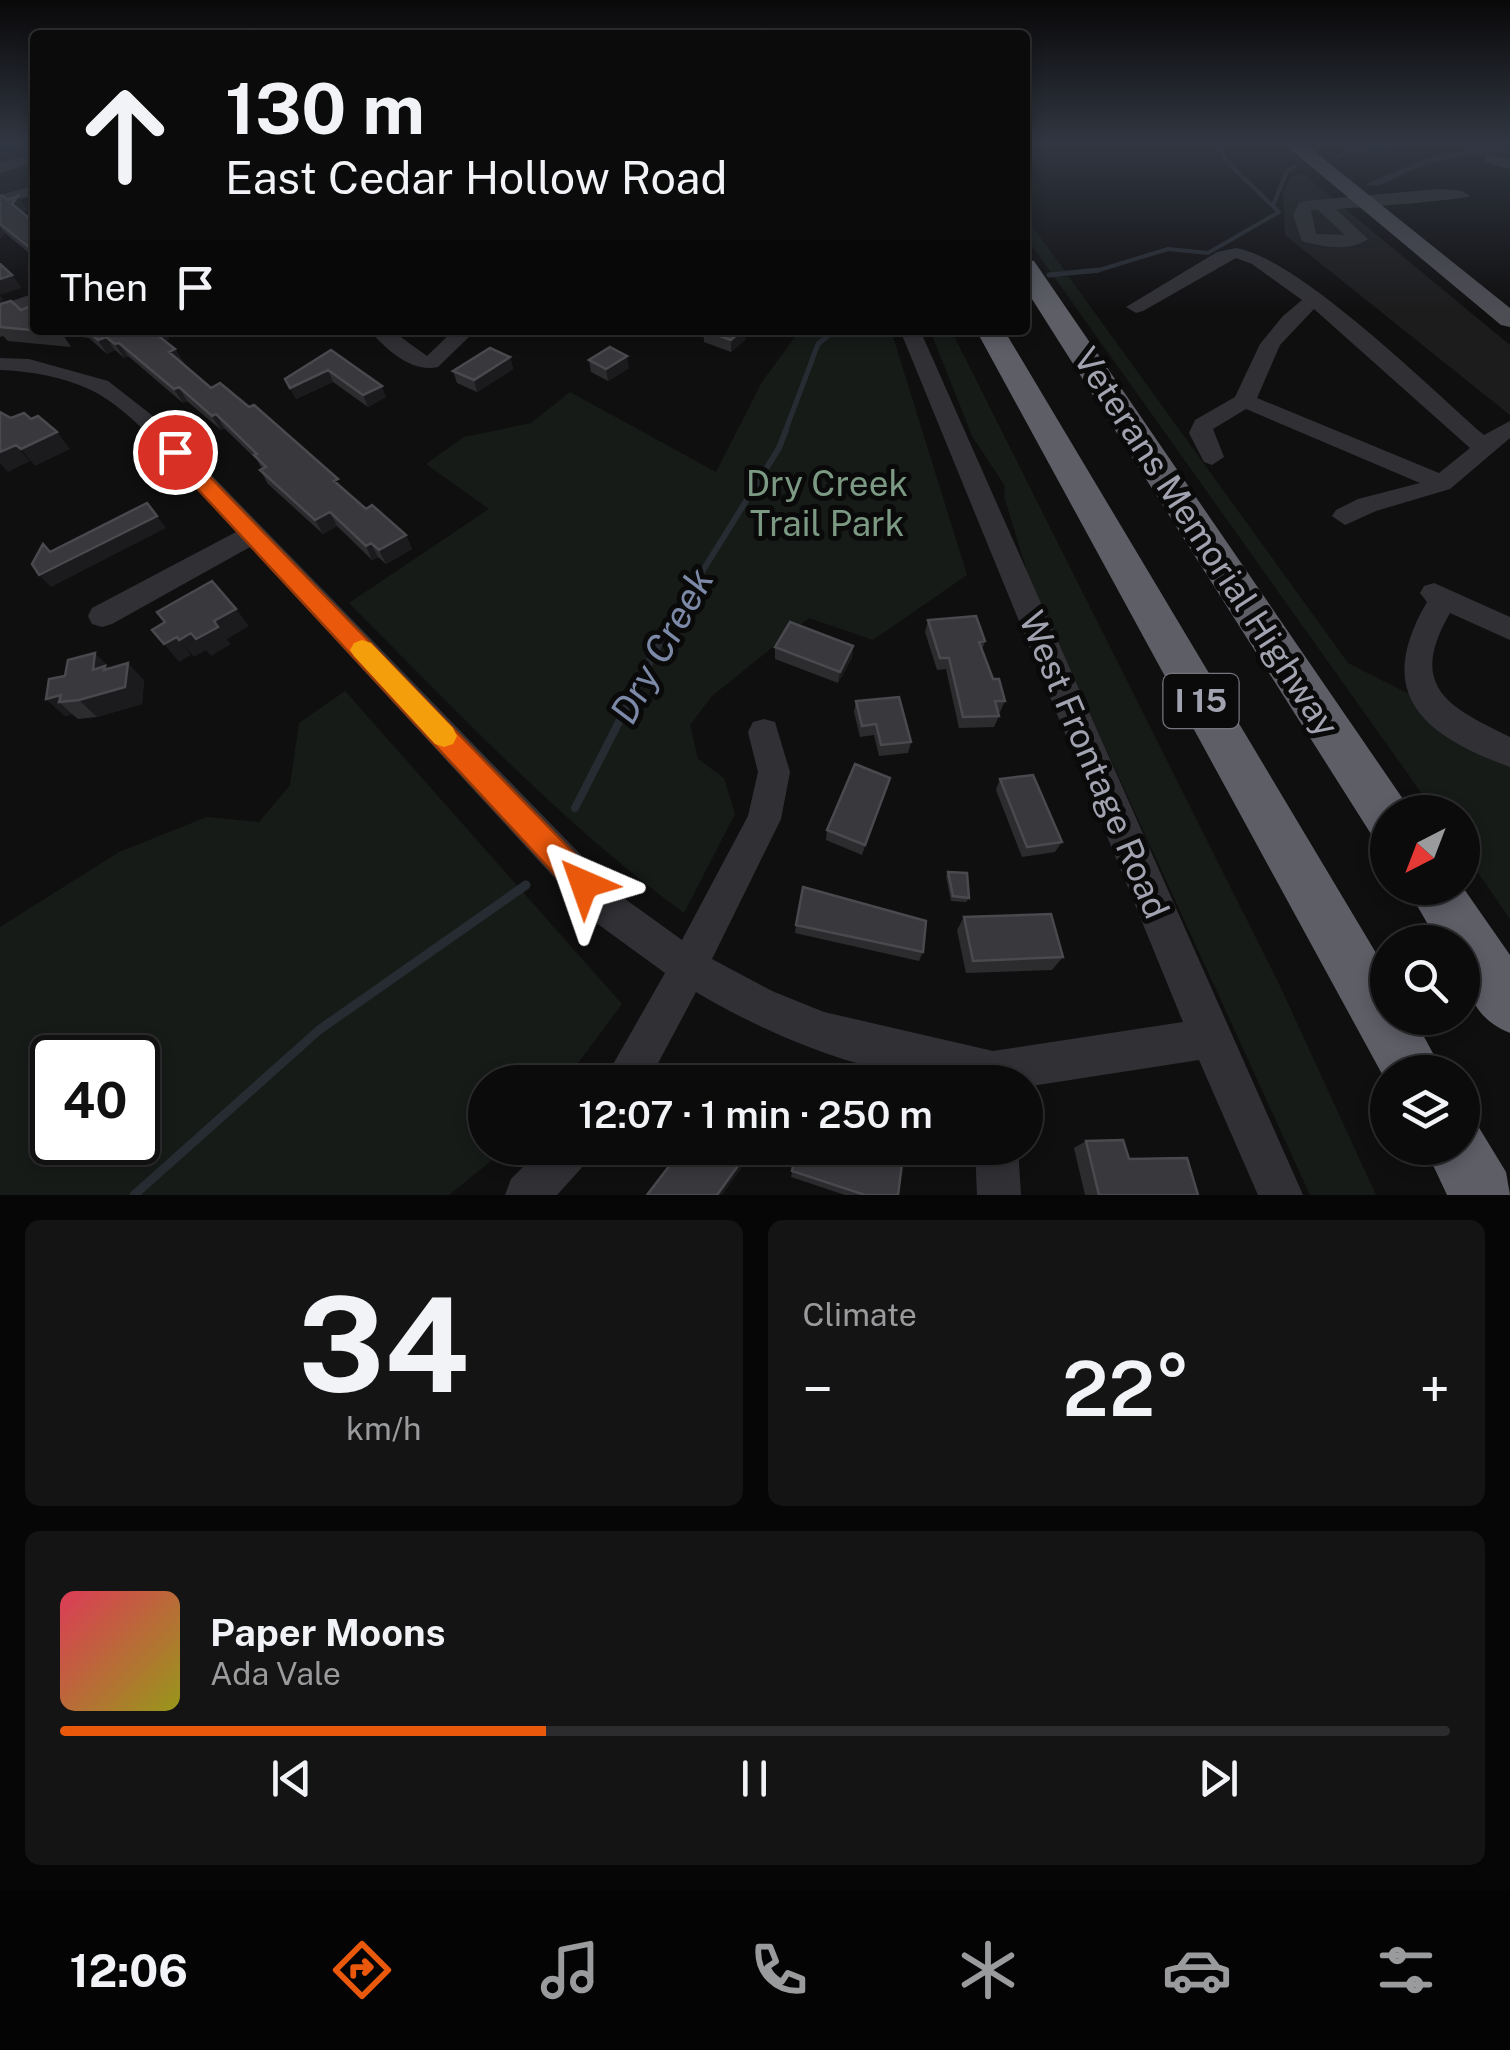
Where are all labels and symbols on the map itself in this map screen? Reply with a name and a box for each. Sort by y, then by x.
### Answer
street label: Veterans Memorial Highway [1065,340,1348,744]
pin [133,410,218,495]
park label: Dry Creek Trail Park [746,463,908,544]
water label: Dry Creek [601,560,723,731]
street label: West Frontage Road [1011,605,1178,924]
road number: I 15 [1164,674,1238,728]
north arrow [1370,795,1480,905]
position arrow [532,832,636,936]
speed limit sign: 40 [30,1035,160,1165]

